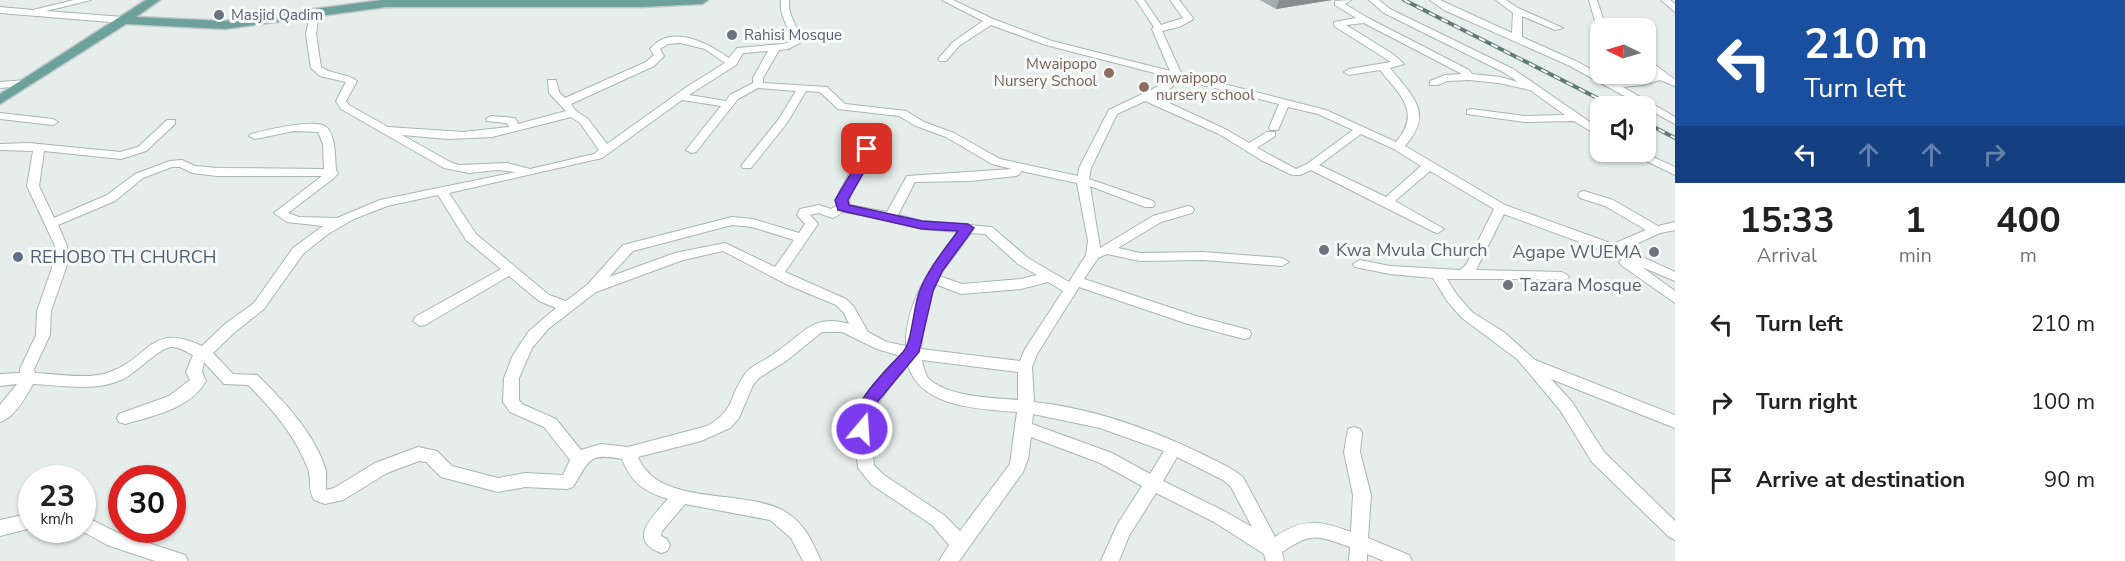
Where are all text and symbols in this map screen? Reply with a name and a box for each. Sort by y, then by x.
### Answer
place label: Masjid Qadim [231,5,323,25]
marker: Masjid Qadim [212,8,226,22]
text: 210 m [1804,16,1928,73]
north arrow [1590,18,1656,84]
map controls [1590,18,1656,162]
icon: left [1705,24,1783,102]
place label: Rahisi Mosque [744,25,842,45]
marker: Rahisi Mosque [725,28,739,42]
place label: Mwaipopo Nursery School [994,54,1098,91]
marker: Mwaipopo Nursery School [1102,66,1116,80]
place label: mwaipopo nursery school [1156,68,1255,105]
text: Turn left [1804,70,1905,107]
marker: mwaipopo nursery school [1137,80,1151,94]
button: sound [1590,96,1656,162]
pin [841,123,892,174]
icon: arrive [850,132,883,165]
icon: left [1789,138,1822,171]
icon: ahead [1852,138,1885,171]
icon: ahead [1915,138,1948,171]
icon: right [1978,138,2011,171]
text: 15:33 [1739,196,1835,245]
text: 1 [1904,196,1926,245]
text: 400 [1996,196,2061,245]
place label: Kwa Mvula Church [1336,238,1487,262]
place label: Agape WUEMA [1512,240,1642,264]
text: Arrival [1757,242,1817,269]
text: min [1899,242,1932,269]
text: m [2020,242,2037,269]
marker: Kwa Mvula Church [1317,243,1331,257]
place label: REHOBO TH CHURCH [30,245,216,269]
marker: Agape WUEMA [1647,245,1661,259]
marker: REHOBO TH CHURCH [11,250,25,264]
place label: Tazara Mosque [1520,273,1642,297]
marker: Tazara Mosque [1501,278,1515,292]
icon: left [1705,308,1738,341]
text: Turn left [1756,309,1843,339]
text: 210 m [2031,309,2095,339]
icon: right [1705,386,1738,419]
text: Turn right [1756,387,1857,417]
text: 100 m [2031,387,2095,417]
position arrow [830,397,894,461]
icon: arrive [1705,464,1738,497]
speed limit sign: 30 [108,465,186,543]
text: Arrive at destination [1756,465,1965,495]
text: 90 m [2044,465,2095,495]
text: 23 [39,476,75,517]
text: km/h [40,509,74,529]

